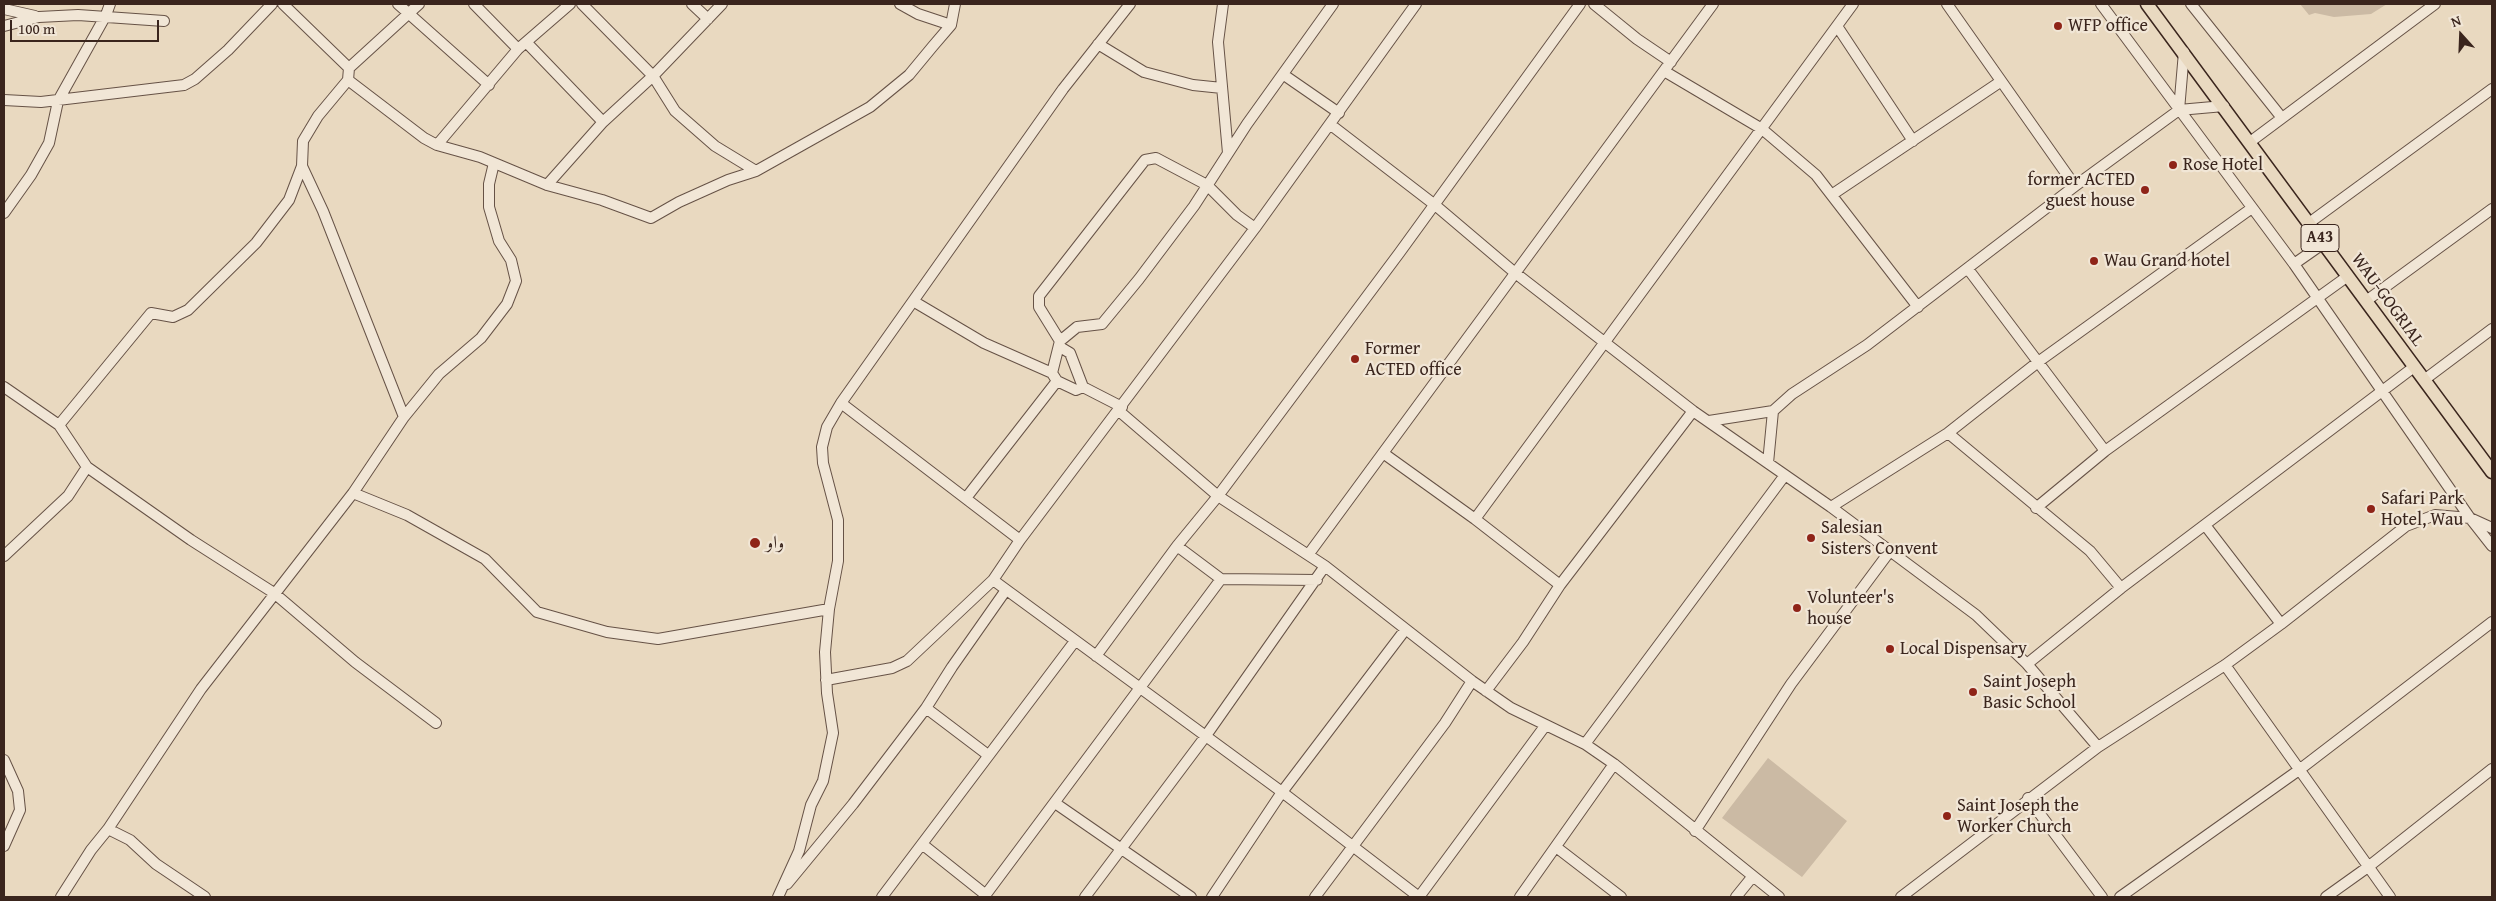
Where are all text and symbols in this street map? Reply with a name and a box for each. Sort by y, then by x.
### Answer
scale bar [12,10,161,42]
north arrow [2436,10,2486,60]
text: N [2448,10,2464,32]
place label: WFP office [2068,15,2148,37]
text: 100 m [18,18,55,39]
marker: WFP office [2052,20,2064,32]
place label: Rose Hotel [2183,154,2263,176]
marker: Rose Hotel [2167,159,2179,171]
place label: former ACTED guest house [2028,169,2135,212]
marker: former ACTED guest house [2139,184,2151,196]
road number: A43 [2301,224,2339,252]
street label: WAU-GOGRIAL [2346,249,2428,351]
place label: Wau Grand hotel [2104,250,2230,272]
marker: Wau Grand hotel [2088,255,2100,267]
place label: Former ACTED office [1365,338,1462,380]
marker: Former ACTED office [1349,353,1361,365]
place label: Safari Park Hotel, Wau [2381,488,2464,530]
marker: Safari Park Hotel, Wau [2365,503,2377,515]
place label: Salesian Sisters Convent [1821,517,1938,560]
place label: واو [766,532,784,554]
marker: Salesian Sisters Convent [1805,532,1817,544]
marker: واو [748,536,762,550]
place label: Volunteer's house [1807,587,1894,630]
marker: Volunteer's house [1791,602,1803,614]
place label: Local Dispensary [1900,638,2027,660]
marker: Local Dispensary [1884,643,1896,655]
place label: Saint Joseph Basic School [1983,671,2076,714]
marker: Saint Joseph Basic School [1967,686,1979,698]
place label: Saint Joseph the Worker Church [1957,795,2079,838]
marker: Saint Joseph the Worker Church [1941,810,1953,822]

